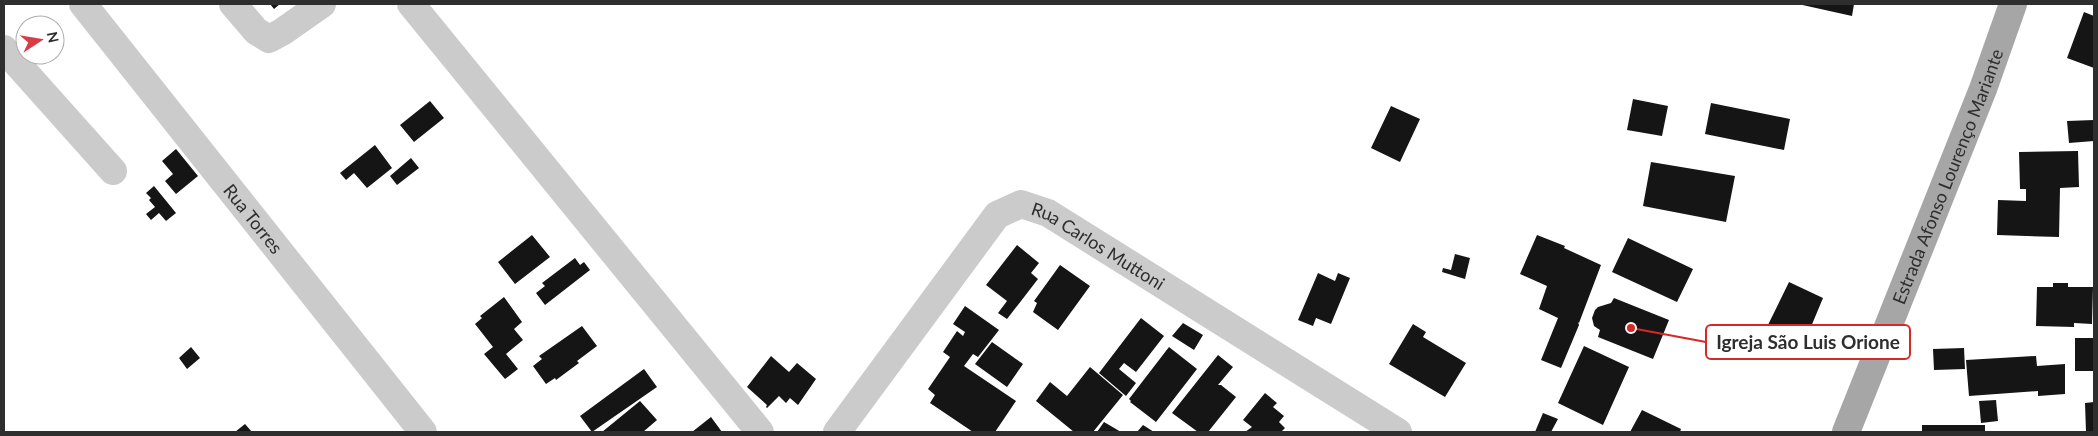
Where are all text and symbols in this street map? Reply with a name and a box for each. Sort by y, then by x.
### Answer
north arrow [15,15,65,65]
text: N [44,30,63,44]
street label: Estrada Afonso Lourenço Mariante [1887,46,2007,307]
street label: Rua Torres [219,179,288,258]
street label: Rua Carlos Muttoni [1029,197,1169,294]
callout: Igreja São Luis Orione [1706,325,1910,359]
text: Igreja São Luis Orione [1716,330,1900,353]

